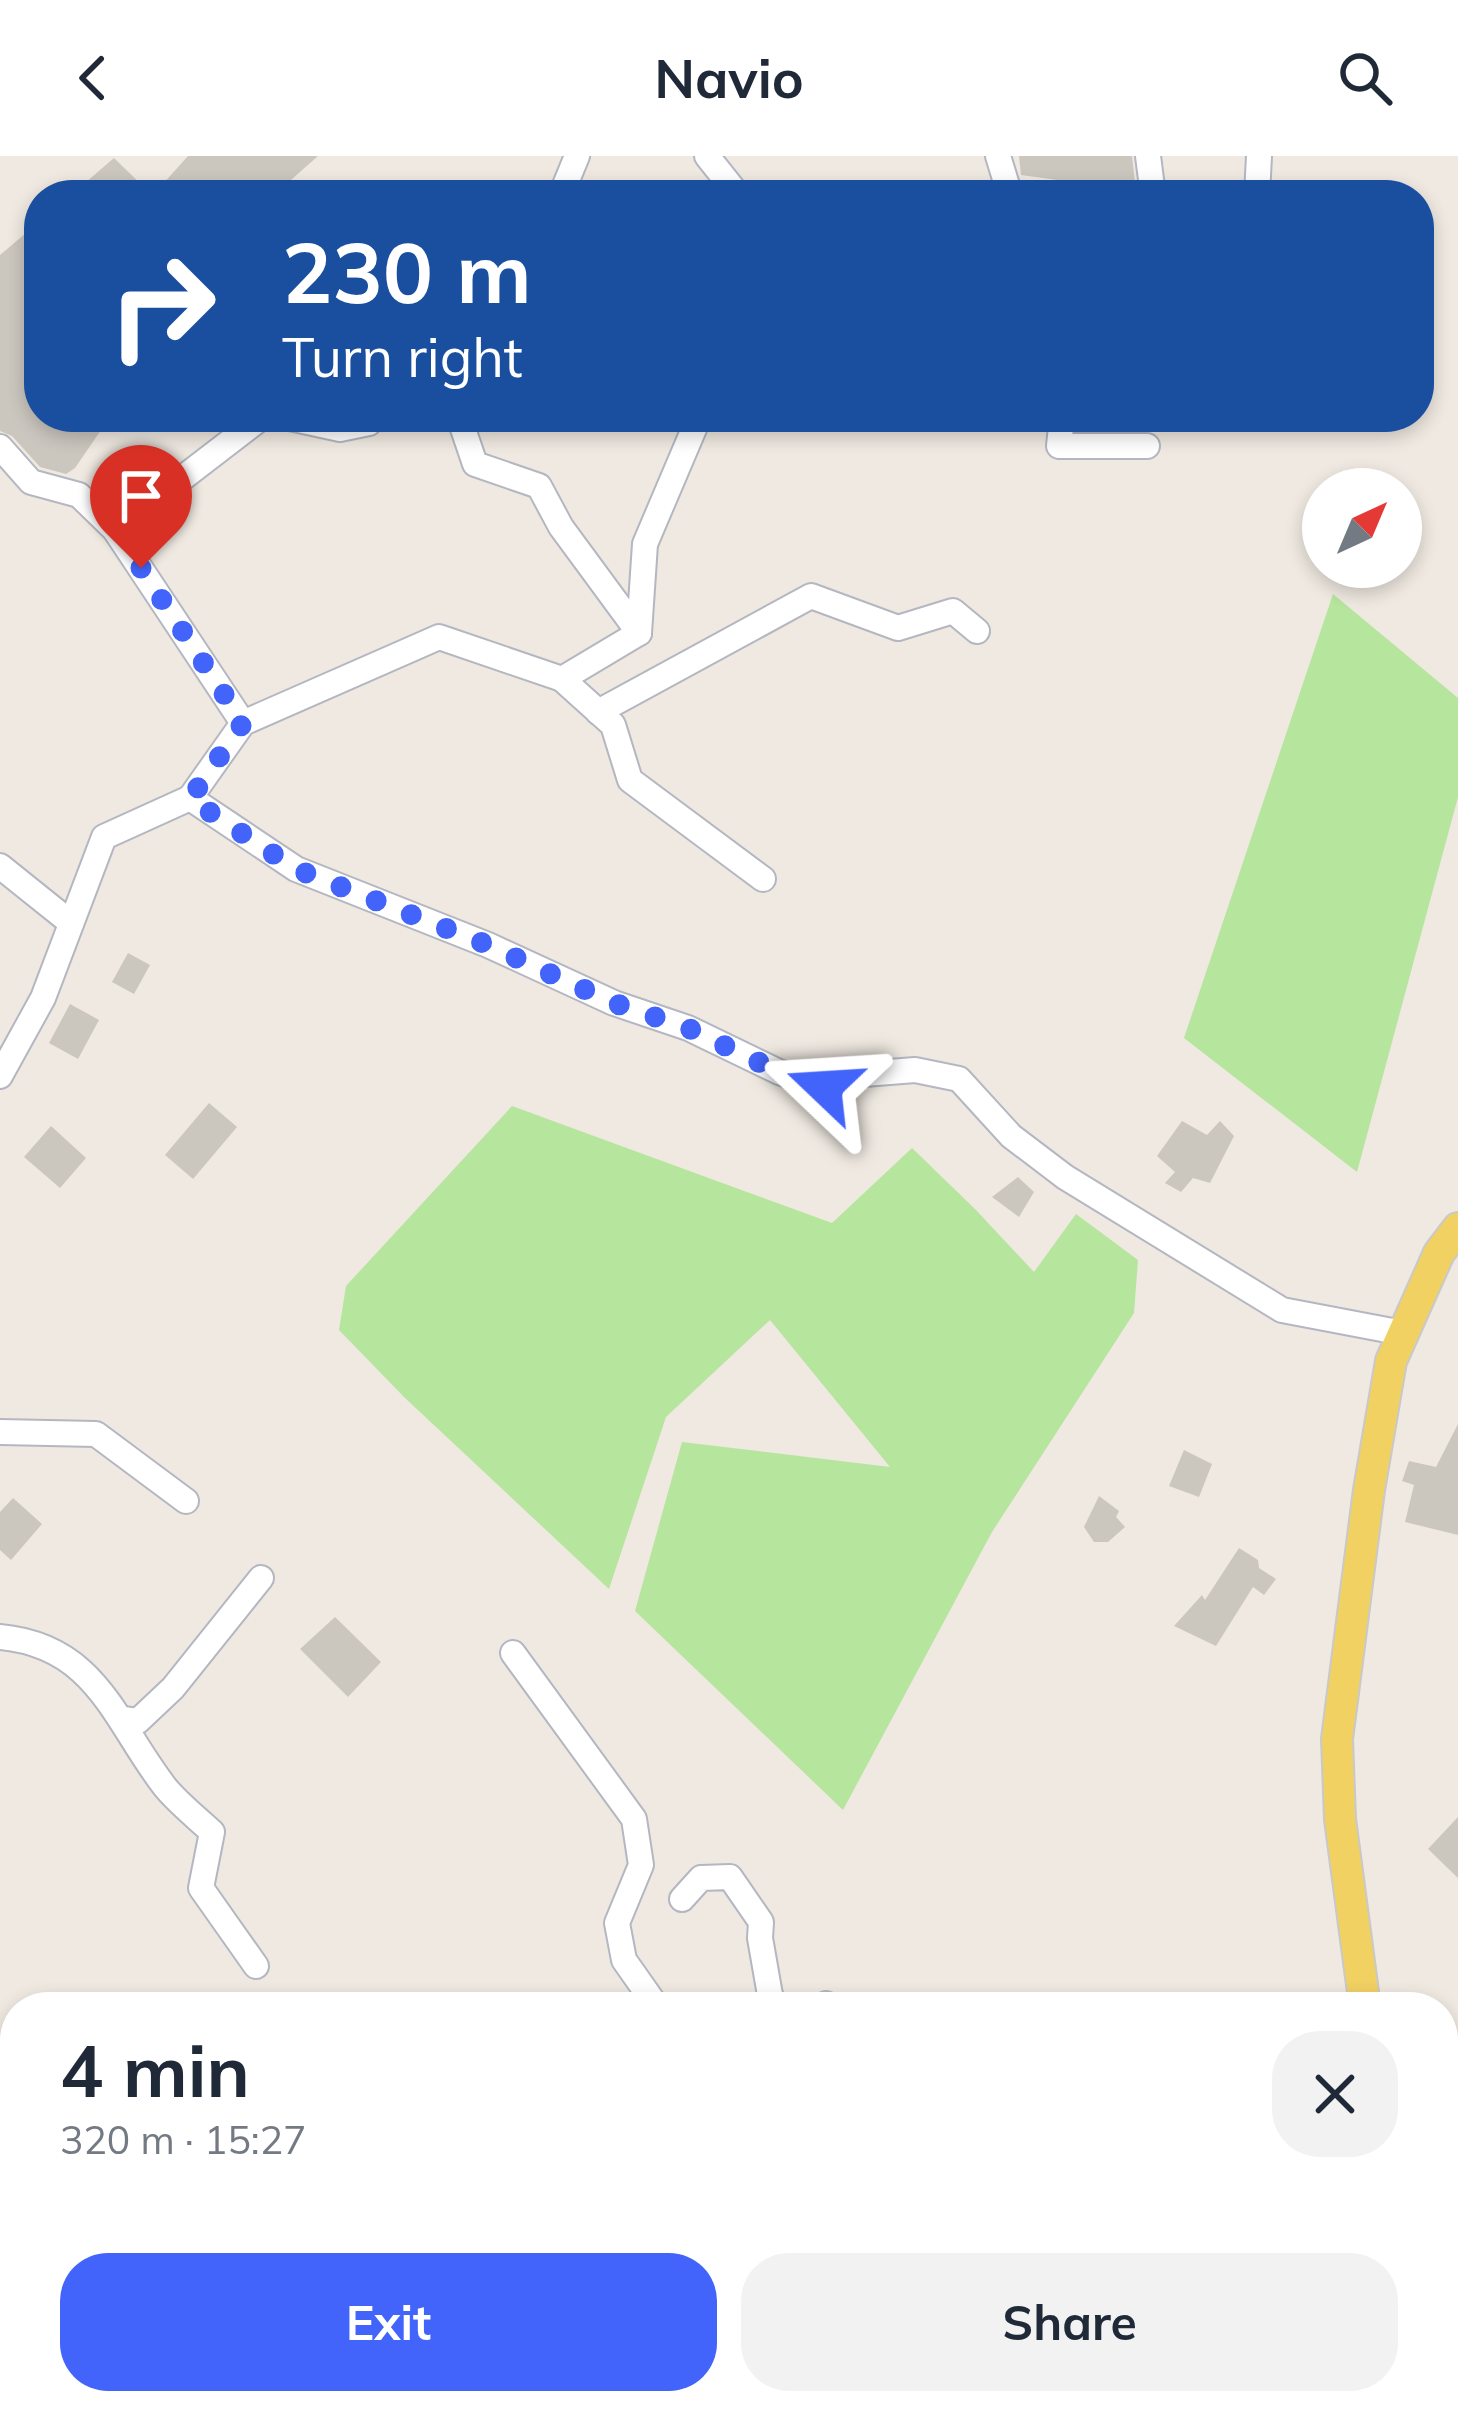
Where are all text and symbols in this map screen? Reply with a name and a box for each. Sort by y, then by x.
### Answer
text: Navio [654,44,804,112]
icon: back [60,45,126,111]
icon: search [1332,45,1398,111]
text: 230 m [282,219,532,324]
icon: right [84,228,240,384]
text: Turn right [282,323,523,391]
pin [90,445,192,568]
icon: arrive [108,463,174,529]
north arrow [1302,468,1422,588]
map controls [1302,468,1422,588]
position arrow [761,1024,887,1150]
text: 4 min [60,2025,250,2115]
button: close [1272,2031,1398,2157]
text: 320 m · 15:27 [60,2115,306,2164]
button: Exit [60,2253,717,2391]
button: Share [741,2253,1398,2391]

